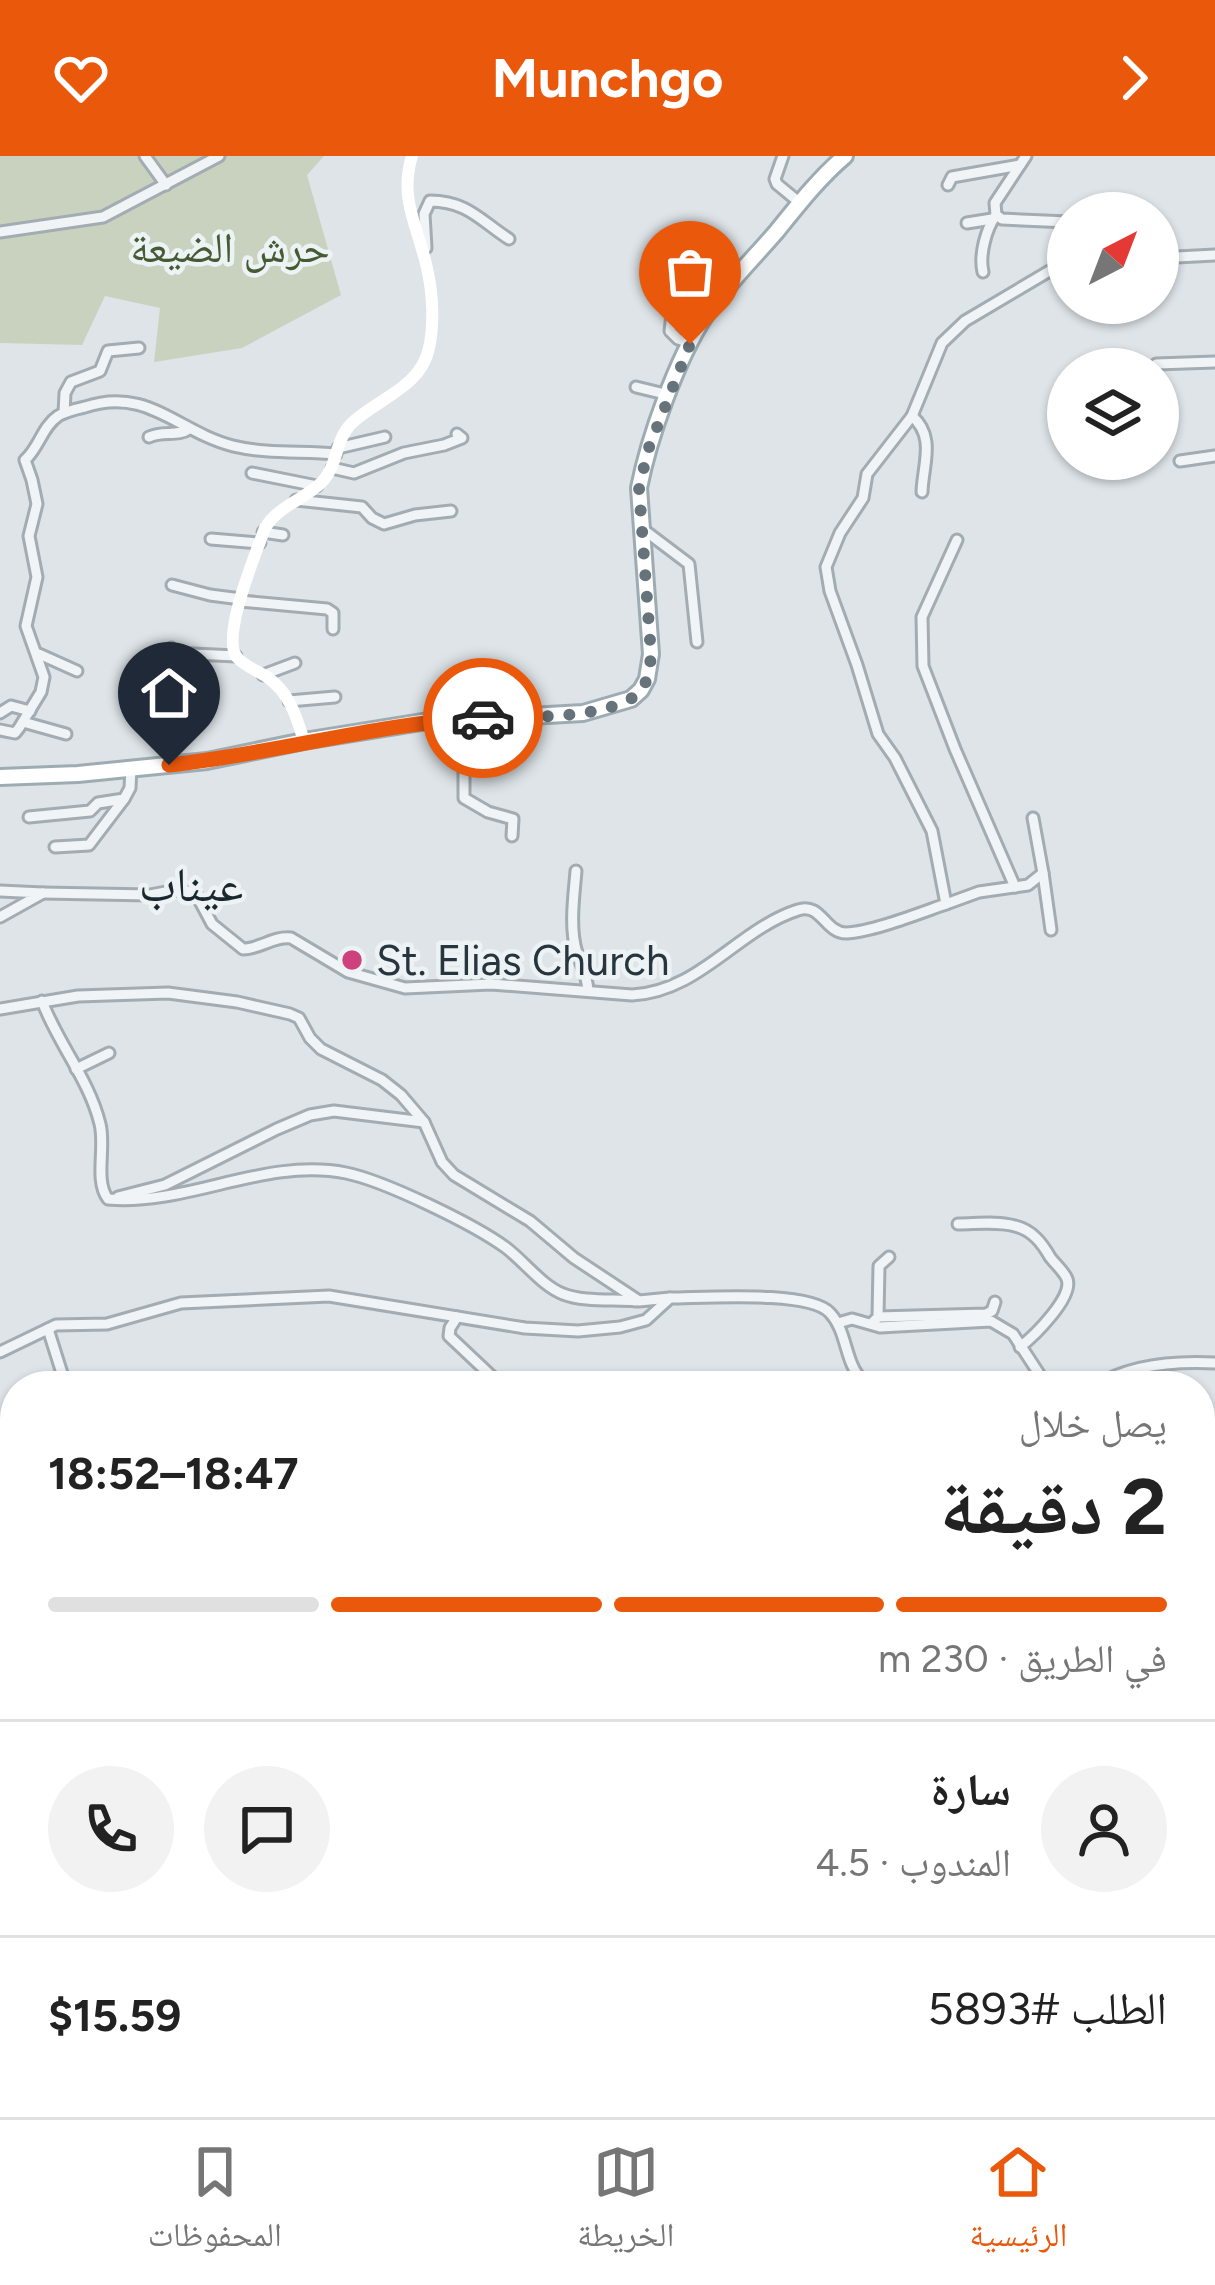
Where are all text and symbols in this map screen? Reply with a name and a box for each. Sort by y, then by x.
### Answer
icon: heart [48,45,114,111]
icon: forward [1101,45,1167,111]
text: Munchgo [492,46,723,111]
north arrow [1047,192,1179,324]
map controls [1047,192,1179,480]
pin [639,221,741,344]
park label: حرش الضيعة [130,222,330,273]
icon: bag [657,239,723,305]
button: layers [1047,348,1179,480]
pin [118,642,220,765]
courier [423,658,543,778]
icon: home [136,660,202,726]
icon: car [450,685,516,751]
district label: عيناب [139,855,243,913]
place label: St. Elias Church [376,935,670,986]
marker: St. Elias Church [339,947,365,973]
text: يصل خلال [1019,1400,1167,1447]
text: 18:47–18:52 [48,1446,299,1500]
text: 2 دقيقة [939,1460,1167,1554]
text: في الطريق · 230 m [878,1635,1167,1682]
text: سارة [930,1762,1011,1816]
button: phone [48,1766,174,1892]
button: chat [204,1766,330,1892]
button: person [1041,1766,1167,1892]
text: المندوب · 4.5 [815,1839,1011,1886]
text: الطلب #5893 [928,1981,1167,2035]
text: $15.59 [48,1988,181,2042]
tab: المحفوظات [148,2139,282,2267]
tab: الخريطة [577,2139,674,2267]
tab: الرئيسية [970,2139,1067,2267]

